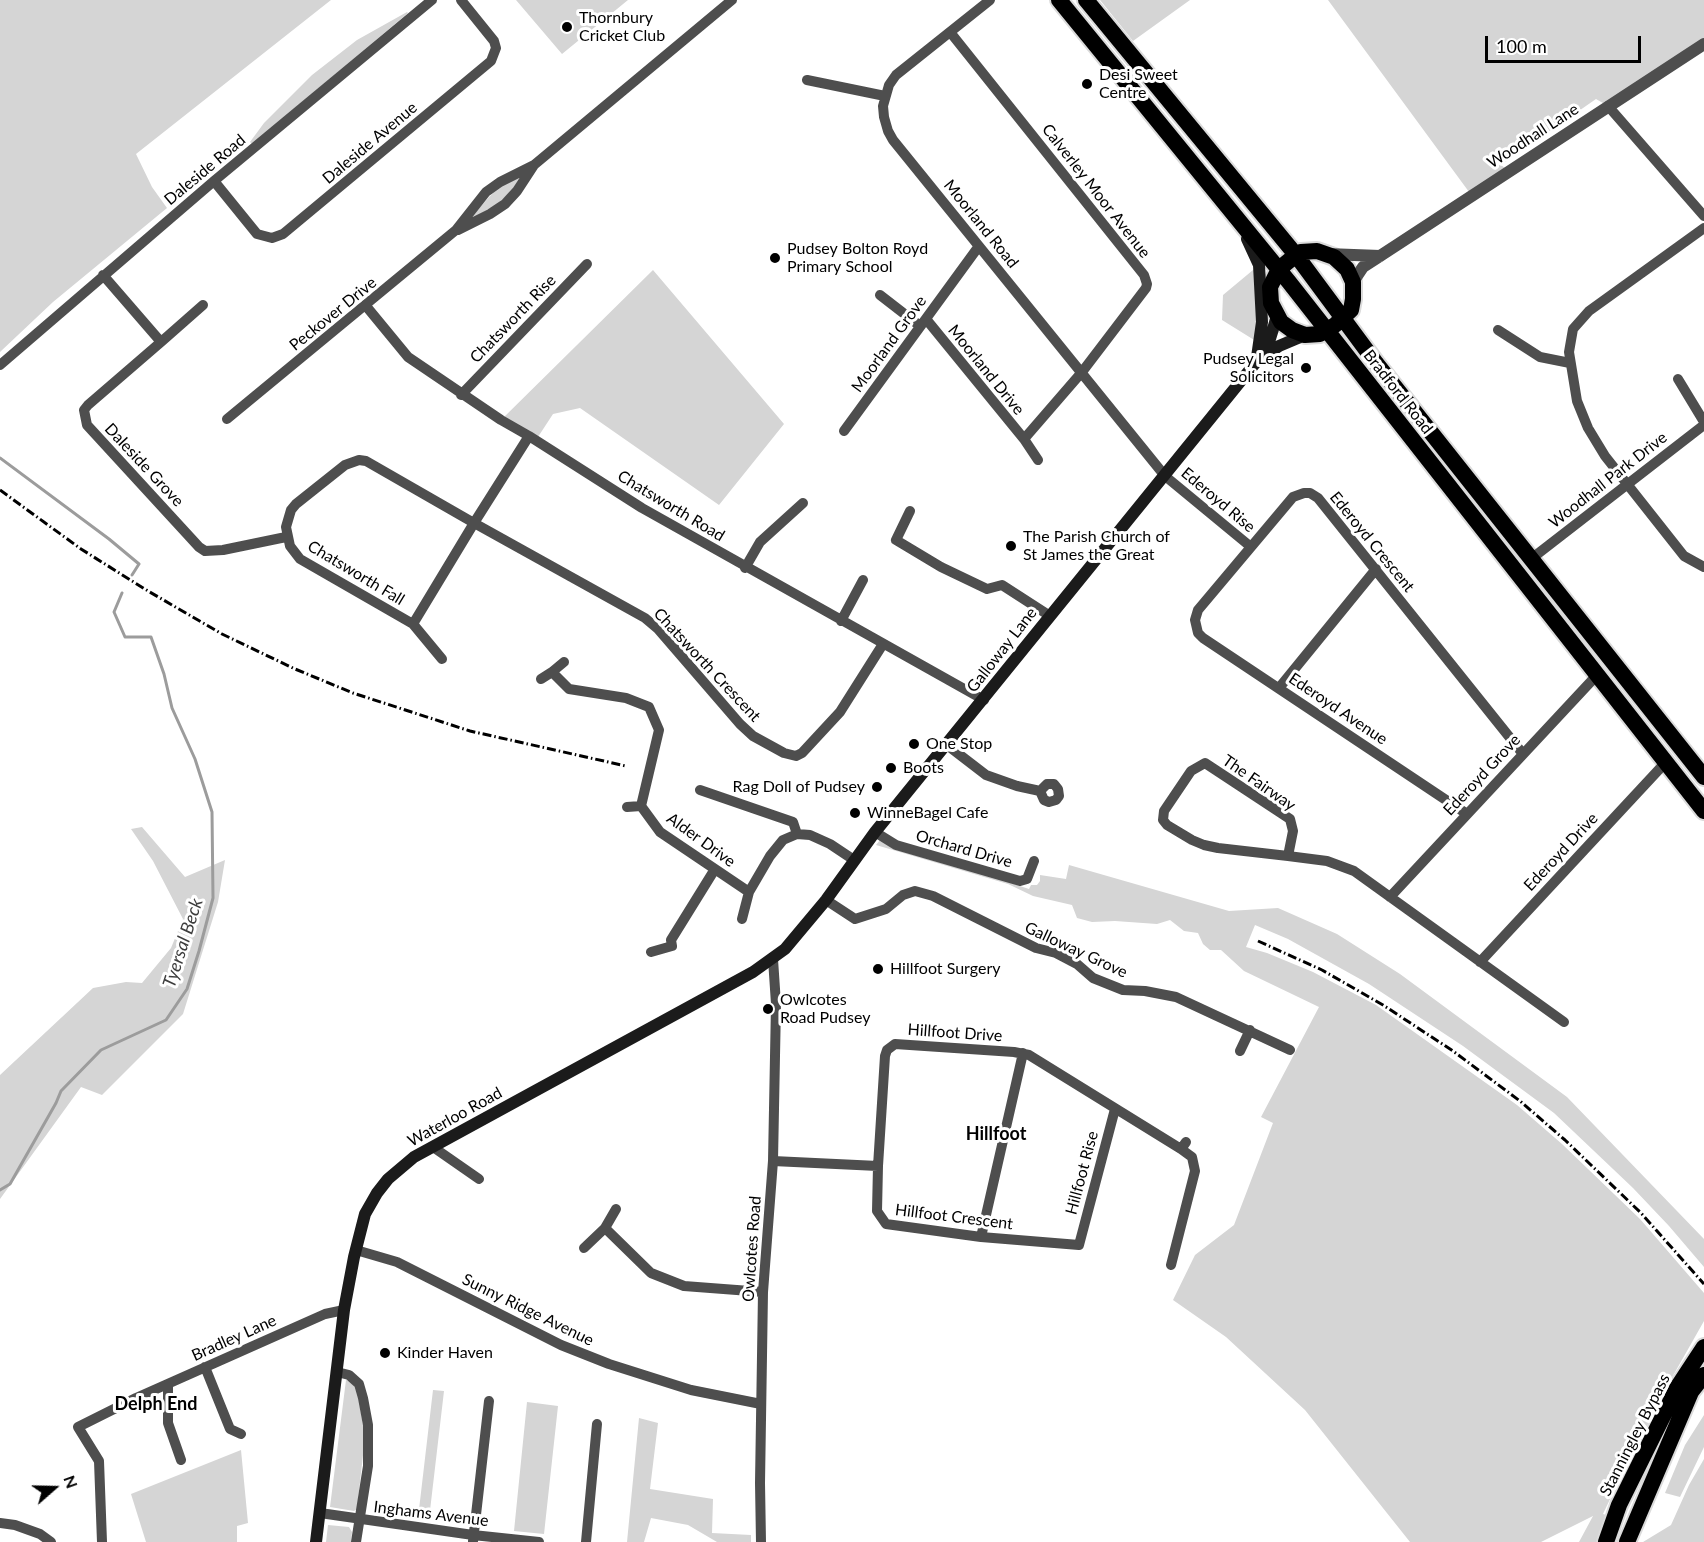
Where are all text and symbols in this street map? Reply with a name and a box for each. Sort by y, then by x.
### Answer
place label: Thornbury Cricket Club [579,8,665,46]
marker: Thornbury Cricket Club [560,20,574,34]
scale bar [1488,24,1644,62]
text: 100 m [1496,35,1547,57]
place label: Desi Sweet Centre [1099,65,1178,103]
marker: Desi Sweet Centre [1080,77,1094,91]
street label: Daleside Avenue [319,98,421,188]
street label: Woodhall Lane [1484,99,1582,173]
street label: Calverley Moor Avenue [1038,120,1154,262]
street label: Daleside Road [161,131,249,209]
street label: Moorland Road [940,176,1022,272]
place label: Pudsey Bolton Royd Primary School [787,239,928,277]
marker: Pudsey Bolton Royd Primary School [768,251,782,265]
street label: Chatsworth Rise [466,271,560,367]
street label: Peckover Drive [286,273,380,355]
street label: Moorland Grove [848,292,930,396]
street label: Moorland Drive [944,321,1028,419]
street label: Bradford Road [1359,346,1437,438]
place label: Pudsey Legal Solicitors [1203,349,1294,387]
marker: Pudsey Legal Solicitors [1299,361,1313,375]
street label: Daleside Grove [101,419,187,511]
street label: Woodhall Park Drive [1545,428,1671,532]
street label: Ederoyd Rise [1177,463,1259,537]
street label: Chatsworth Road [614,466,728,546]
street label: Ederoyd Crescent [1326,488,1418,596]
place label: The Parish Church of St James the Great [1023,527,1170,565]
street label: Chatsworth Fall [304,537,408,609]
marker: The Parish Church of St James the Great [1004,539,1018,553]
street label: Chatsworth Crescent [649,604,765,726]
street label: Galloway Lane [963,604,1041,696]
street label: Ederoyd Avenue [1285,669,1391,749]
street label: Ederoyd Grove [1439,730,1525,820]
place label: One Stop [926,734,992,754]
marker: One Stop [907,737,921,751]
street label: The Fairway [1219,751,1299,815]
place label: Boots [903,758,944,778]
marker: Boots [884,761,898,775]
place label: Rag Doll of Pudsey [733,777,865,797]
marker: Rag Doll of Pudsey [870,780,884,794]
place label: WinneBagel Cafe [867,803,988,823]
marker: WinneBagel Cafe [848,806,862,820]
street label: Alder Drive [663,809,739,871]
street label: Ederoyd Drive [1520,809,1602,895]
street label: Orchard Drive [914,826,1014,872]
water label: Tyersal Beck [158,896,208,990]
street label: Galloway Grove [1022,918,1130,982]
place label: Hillfoot Surgery [890,959,1000,979]
marker: Hillfoot Surgery [871,962,885,976]
place label: Owlcotes Road Pudsey [780,990,870,1028]
marker: Owlcotes Road Pudsey [761,1002,775,1016]
street label: Hillfoot Drive [907,1020,1003,1046]
street label: Waterloo Road [404,1083,506,1151]
district label: Hillfoot [966,1123,1026,1145]
street label: Hillfoot Rise [1062,1129,1102,1217]
street label: Owlcotes Road [739,1195,765,1303]
street label: Hillfoot Crescent [894,1200,1014,1234]
street label: Sunny Ridge Avenue [459,1270,597,1350]
street label: Bradley Lane [189,1311,279,1365]
place label: Kinder Haven [397,1343,493,1363]
marker: Kinder Haven [378,1346,392,1360]
street label: Stanningley Bypass [1596,1371,1674,1499]
district label: Delph End [115,1393,197,1415]
north arrow [24,1458,84,1518]
text: N [60,1473,82,1491]
street label: Inghams Avenue [372,1497,490,1531]

